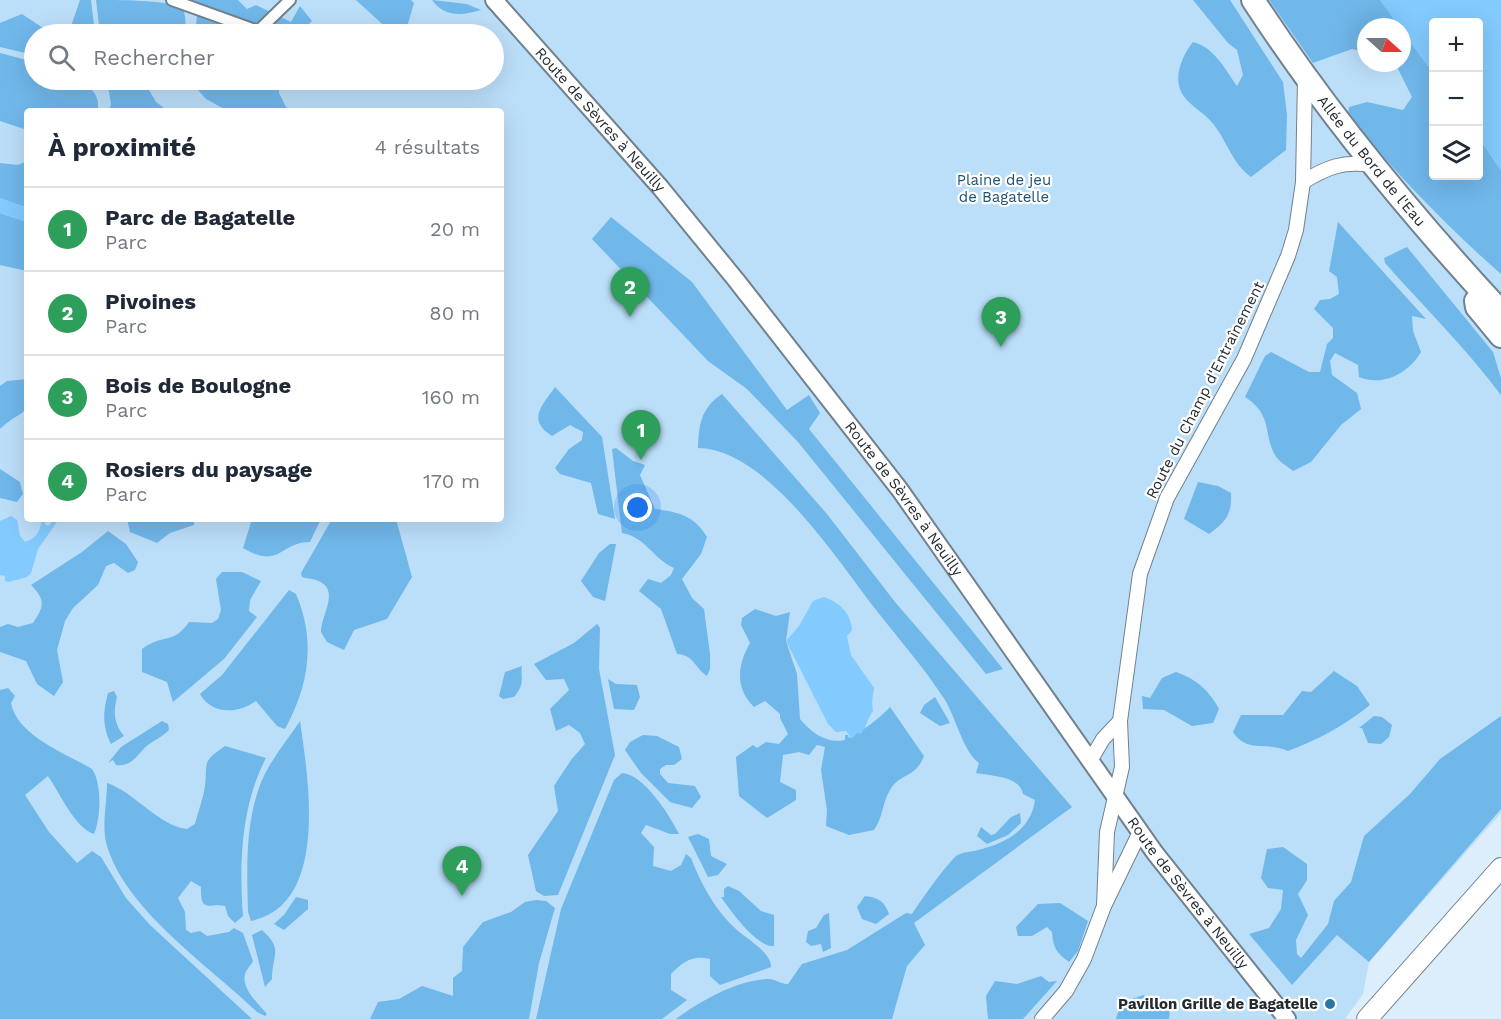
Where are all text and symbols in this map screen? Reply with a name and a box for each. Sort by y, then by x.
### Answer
north arrow [1357,18,1411,72]
map controls [1429,18,1483,180]
button: + [1429,18,1483,72]
search box [24,24,504,90]
icon: search [45,41,78,74]
street label: Route de Sèvres à Neuilly [531,44,669,196]
text: Rechercher [93,45,215,70]
button: − [1429,72,1483,126]
street label: Allée du Bord de l'Eau [1314,92,1429,230]
button: layers [1429,126,1483,180]
text: À proximité [48,132,196,162]
text: 4 résultats [375,135,480,159]
park label: Plaine de jeu de Bagatelle [957,171,1051,206]
text: Parc de Bagatelle [105,205,295,230]
text: 1 [63,217,72,241]
text: 20 m [430,217,480,241]
text: Parc [105,230,148,254]
pin: 2 [610,268,650,317]
street label: Route du Champ d'Entraînement [1142,278,1268,502]
text: Pivoines [105,289,196,314]
pin: 3 [982,298,1020,347]
text: 2 [62,301,73,325]
text: 80 m [429,301,480,325]
text: Parc [105,314,148,338]
text: Bois de Boulogne [105,373,291,398]
text: 3 [62,385,73,409]
text: 160 m [422,385,480,409]
text: Parc [105,398,148,422]
pin: 1 [622,410,660,460]
street label: Route de Sèvres à Neuilly [841,418,967,580]
text: Rosiers du paysage [105,457,313,482]
text: 4 [61,469,74,493]
text: 170 m [423,469,480,493]
text: Parc [105,482,148,506]
your location [623,493,652,522]
street label: Route de Sèvres à Neuilly [1124,814,1253,973]
pin: 4 [442,846,482,896]
place label: Pavillon Grille de Bagatelle [1118,995,1318,1013]
marker: Pavillon Grille de Bagatelle [1323,997,1337,1011]

